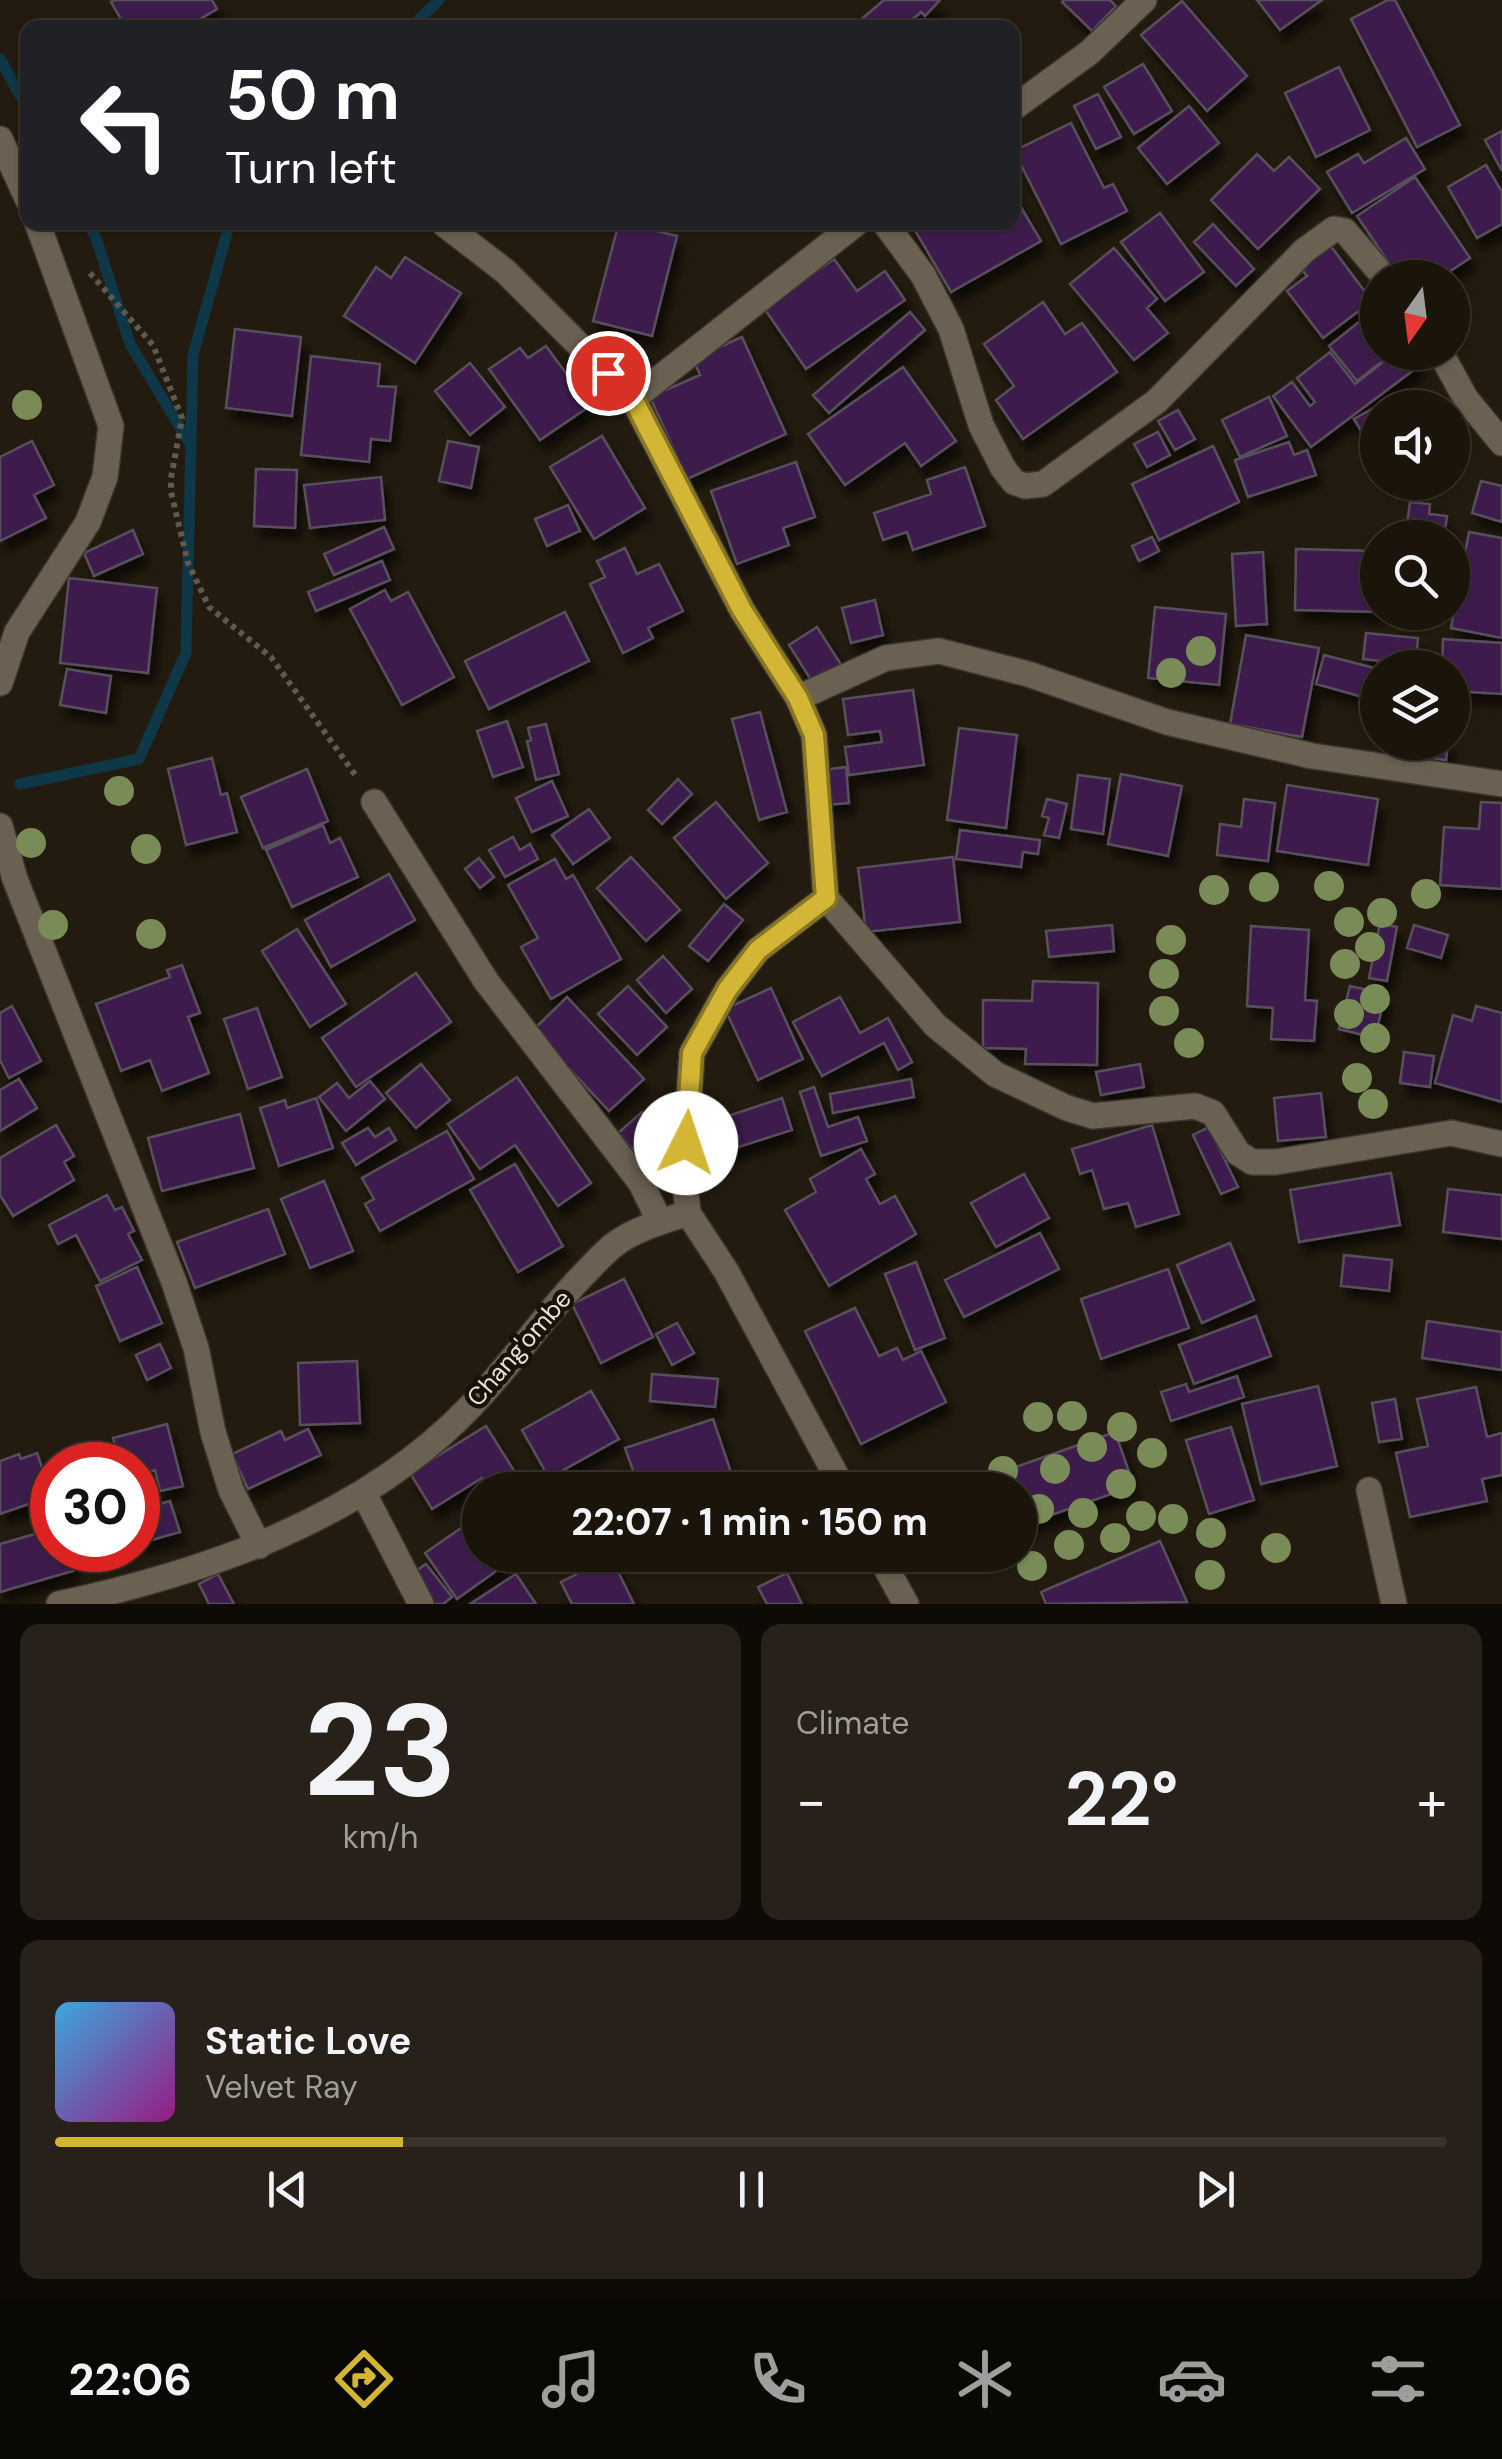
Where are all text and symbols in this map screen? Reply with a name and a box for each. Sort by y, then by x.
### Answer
text: 50 m [225,50,400,141]
icon: left [60,60,190,190]
text: Turn left [225,138,397,197]
north arrow [1360,260,1470,370]
map controls [1360,260,1470,760]
pin [566,331,651,416]
icon: arrive [581,346,636,401]
button: sound [1360,390,1470,500]
button: search [1360,520,1470,630]
button: layers [1360,650,1470,760]
position arrow [634,1091,738,1195]
street label: Chang'ombe [459,1283,579,1413]
speed limit sign: 30 [30,1442,160,1572]
text: 22:07 · 1 min · 150 m [571,1497,928,1547]
text: 23 [304,1666,457,1835]
text: Climate [796,1702,910,1744]
text: 22° [1065,1751,1178,1848]
text: − [796,1765,826,1837]
text: + [1417,1765,1447,1837]
text: km/h [343,1816,418,1858]
text: Static Love [205,2016,411,2066]
text: Velvet Ray [205,2066,358,2108]
icon: previous [260,2162,315,2217]
icon: pause [724,2162,779,2217]
icon: next [1188,2162,1243,2217]
icon: directions [329,2344,399,2414]
icon: music [536,2344,606,2414]
icon: phone [743,2344,813,2414]
icon: climate [950,2344,1020,2414]
icon: car [1157,2344,1227,2414]
icon: filters [1363,2344,1433,2414]
text: 22:06 [68,2350,192,2409]

